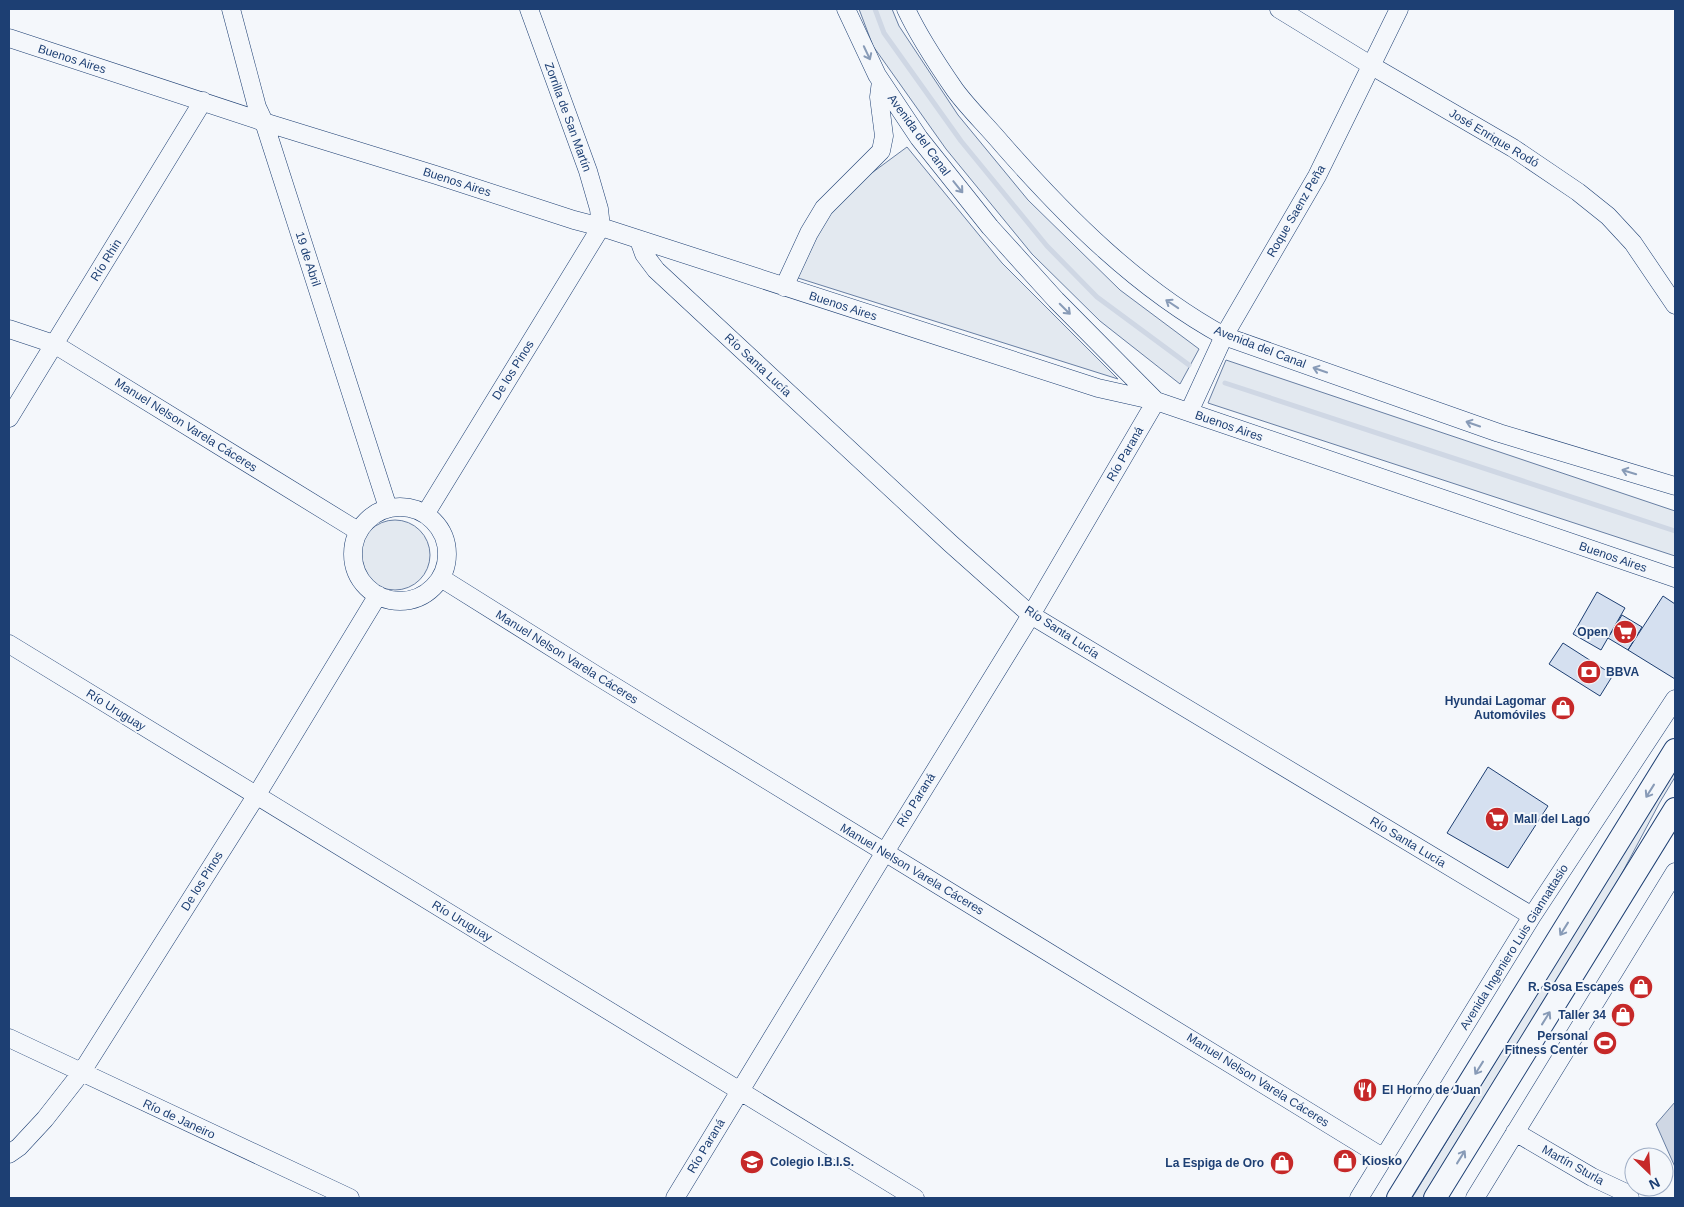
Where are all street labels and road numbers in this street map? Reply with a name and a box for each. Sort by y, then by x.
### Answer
street label: Buenos Aires [36,41,108,77]
street label: Zorrilla de San Martín [542,60,594,174]
street label: Avenida del Canal [885,92,953,178]
street label: José Enrique Rodó [1447,106,1542,170]
street label: Roque Saenz Peña [1264,162,1328,260]
street label: Buenos Aires [421,164,493,200]
street label: 19 de Abril [293,230,323,288]
street label: Río Rhin [88,236,124,284]
street label: Buenos Aires [807,288,879,324]
street label: Avenida del Canal [1212,323,1308,371]
street label: Río Santa Lucía [722,331,794,400]
street label: De los Pinos [489,338,537,402]
street label: Manuel Nelson Varela Cáceres [112,375,260,475]
street label: Buenos Aires [1193,408,1265,444]
street label: Río Paraná [1104,424,1146,484]
street label: Buenos Aires [1577,539,1649,575]
street label: Río Santa Lucía [1022,603,1102,661]
street label: Manuel Nelson Varela Cáceres [493,607,641,707]
street label: Río Uruguay [84,686,148,734]
street label: Río Paraná [894,770,938,829]
street label: Río Santa Lucía [1368,814,1449,870]
street label: Manuel Nelson Varela Cáceres [838,820,986,918]
street label: De los Pinos [178,849,226,913]
street label: Avenida Ingeniero Luis Giannattasio [1457,861,1571,1032]
street label: Río Uruguay [430,898,494,944]
street label: Manuel Nelson Varela Cáceres [1184,1030,1332,1130]
street label: Río de Janeiro [141,1096,218,1142]
street label: Río Paraná [684,1116,728,1176]
street label: Martín Sturla [1540,1142,1607,1188]

